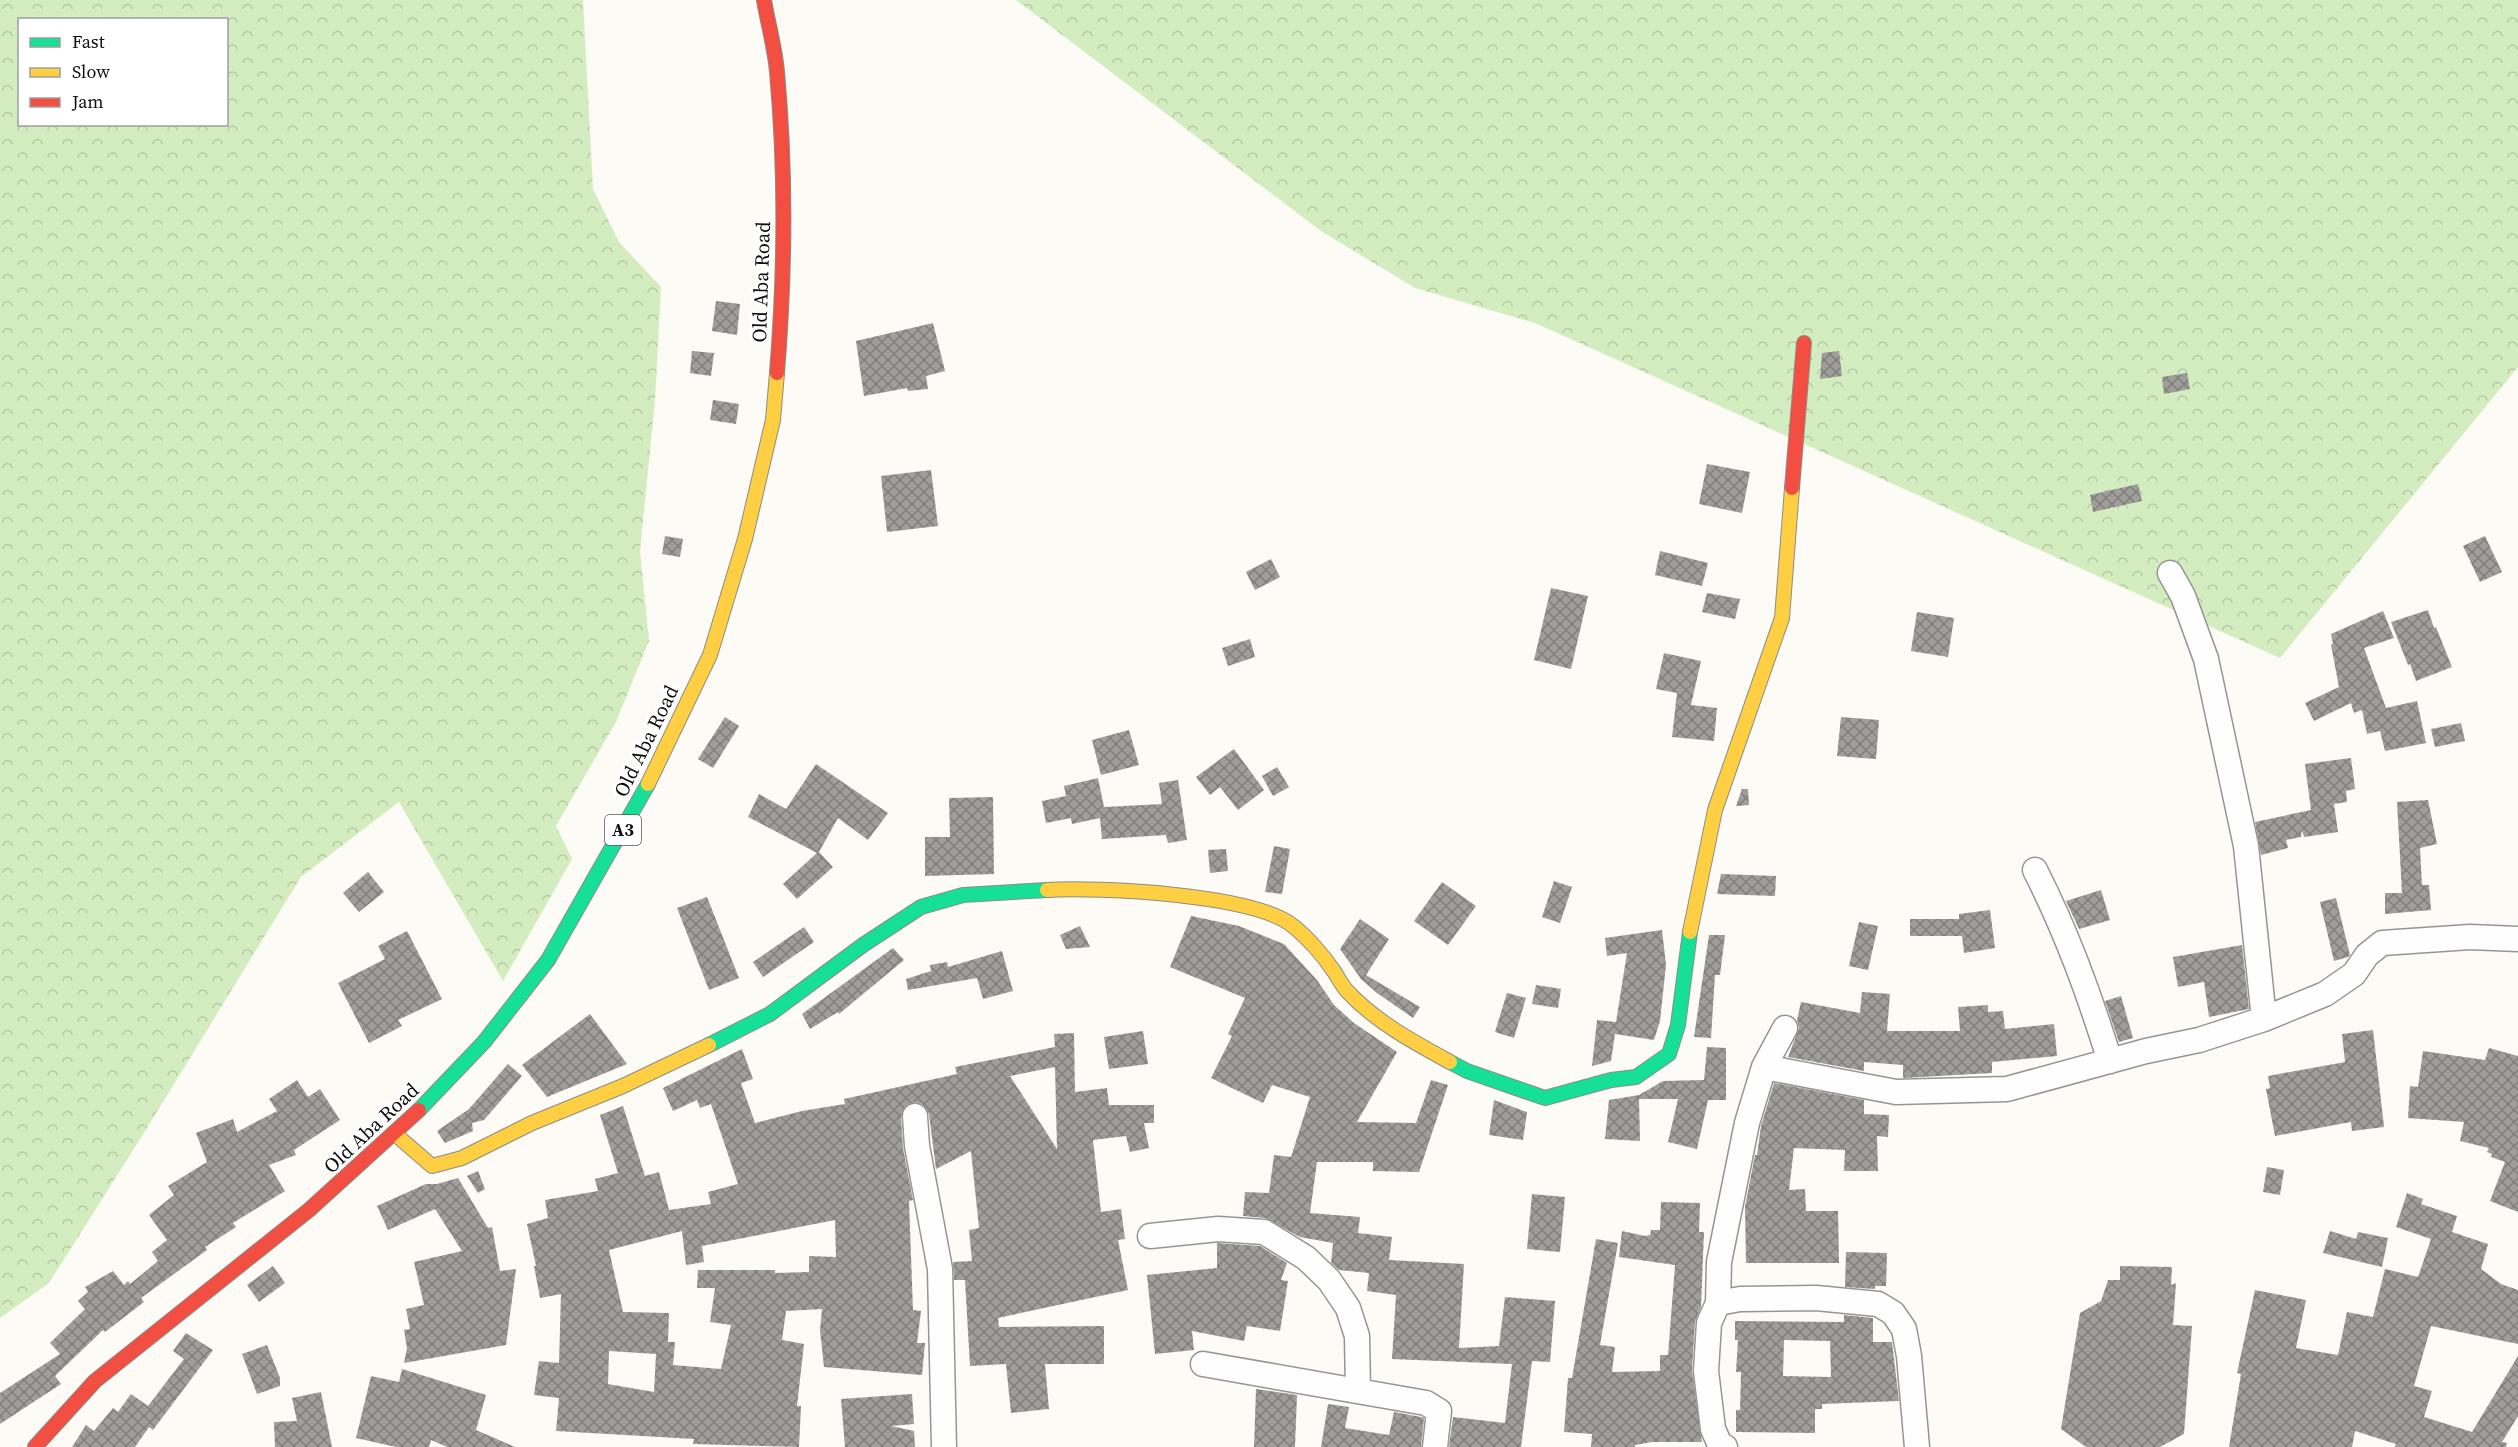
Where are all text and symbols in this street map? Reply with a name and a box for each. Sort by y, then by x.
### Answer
legend [18,18,228,126]
text: Fast [72,29,105,54]
text: Slow [72,59,110,84]
text: Jam [71,89,104,114]
street label: Old Aba Road [745,220,777,343]
street label: Old Aba Road [607,680,685,802]
road number: A3 [605,815,641,845]
street label: Old Aba Road [317,1076,425,1180]

